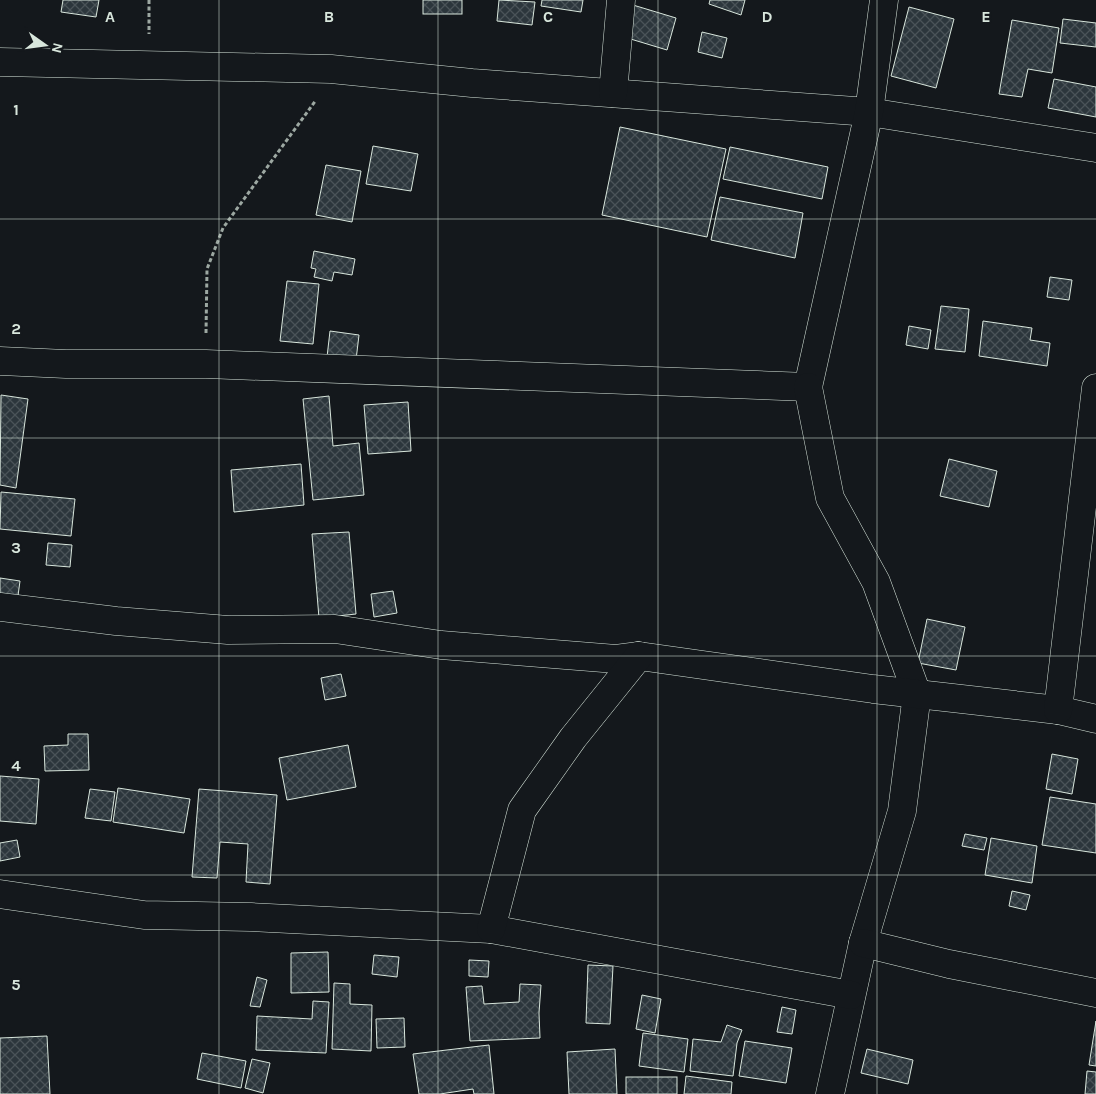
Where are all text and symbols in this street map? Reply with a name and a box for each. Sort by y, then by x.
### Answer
text: A [105,7,115,26]
text: B [324,7,334,26]
text: C [543,7,553,26]
text: D [762,7,773,26]
text: E [981,7,991,26]
north arrow [20,20,70,70]
text: N [48,41,67,55]
text: 1 [13,100,19,119]
text: 2 [11,319,21,338]
text: 3 [11,538,21,557]
text: 4 [11,756,21,775]
text: 5 [11,975,21,994]

